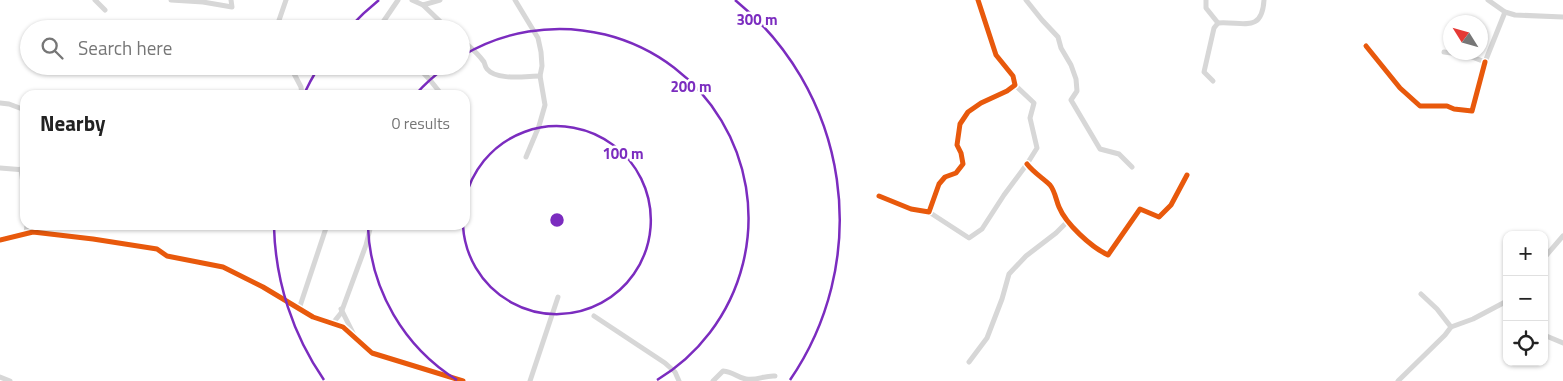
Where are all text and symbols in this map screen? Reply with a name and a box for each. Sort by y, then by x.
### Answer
text: 300 m [736,8,778,31]
north arrow [1443,15,1488,60]
search box [20,20,470,75]
text: Search here [78,33,172,62]
icon: search [38,34,66,62]
text: 200 m [670,75,712,98]
text: Nearby [40,107,105,139]
text: 0 results [391,111,450,135]
text: 100 m [602,142,644,165]
centre of rings [548,211,566,229]
map controls [1503,231,1548,366]
button: + [1503,231,1548,276]
button: − [1503,276,1548,321]
button: locate [1503,321,1548,366]

